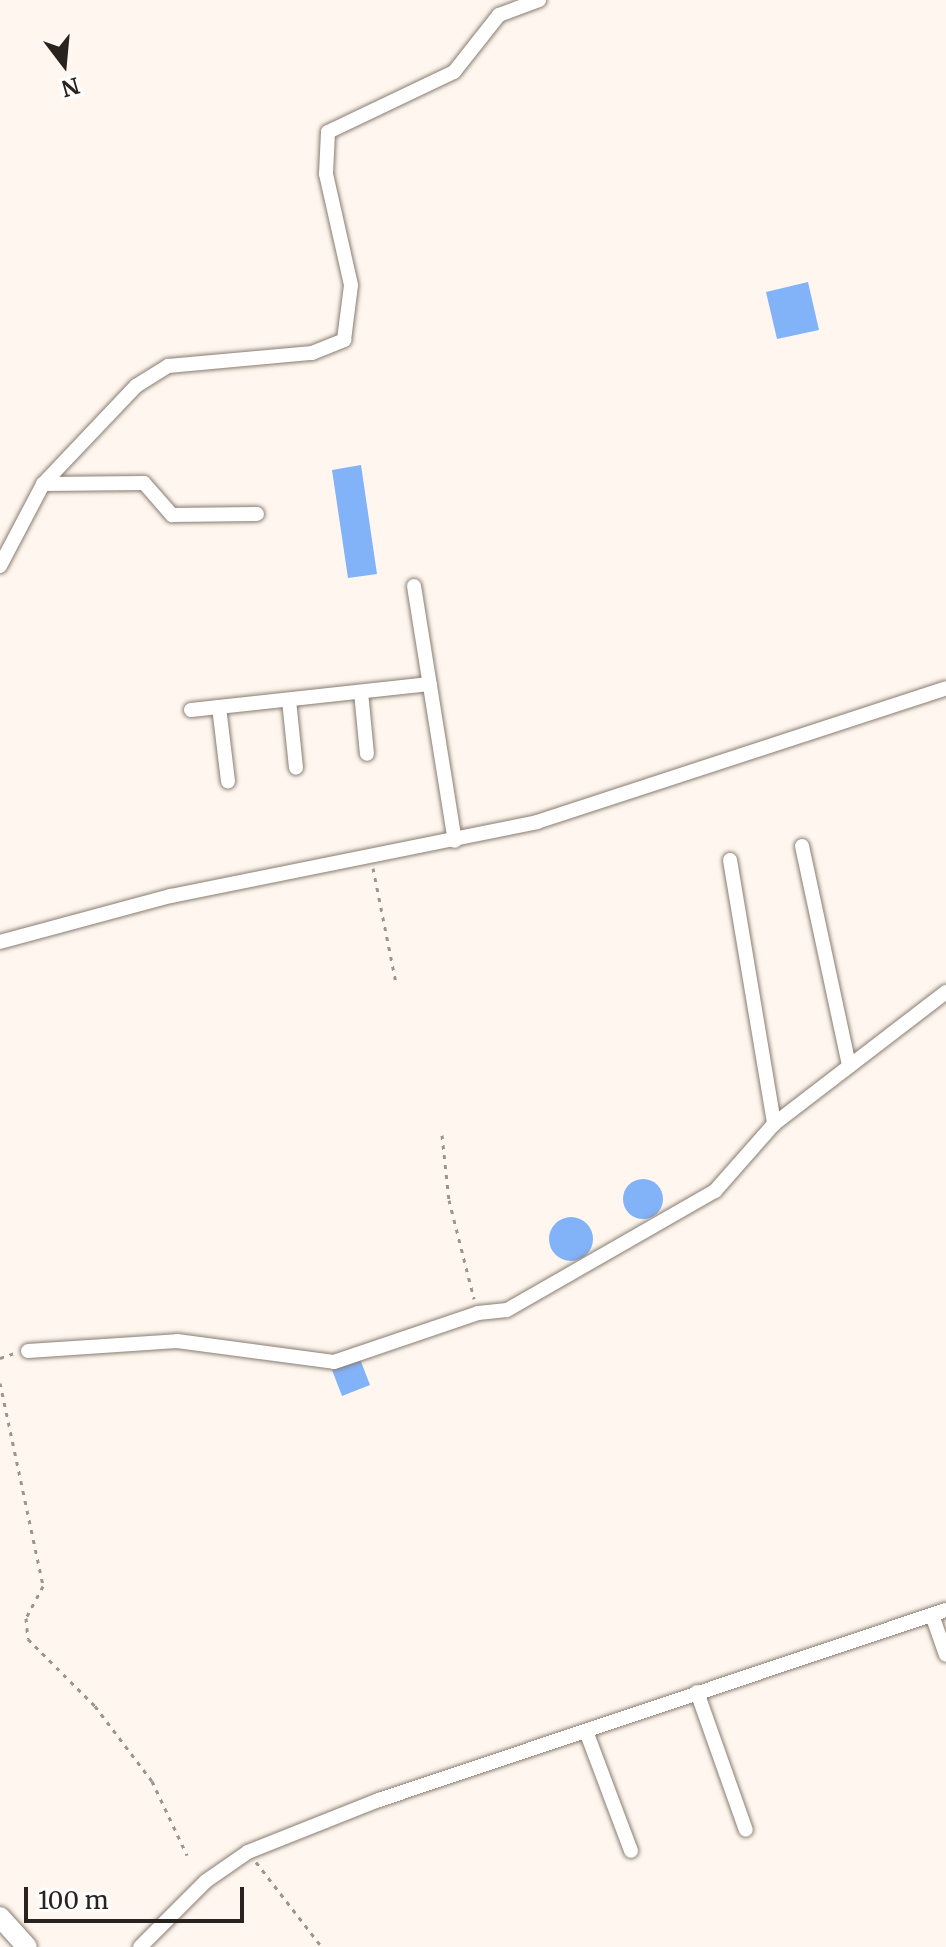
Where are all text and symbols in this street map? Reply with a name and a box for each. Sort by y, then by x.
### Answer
north arrow [24,24,104,104]
text: N [58,71,83,103]
scale bar [28,1871,248,1921]
text: 100 m [38,1885,108,1916]

